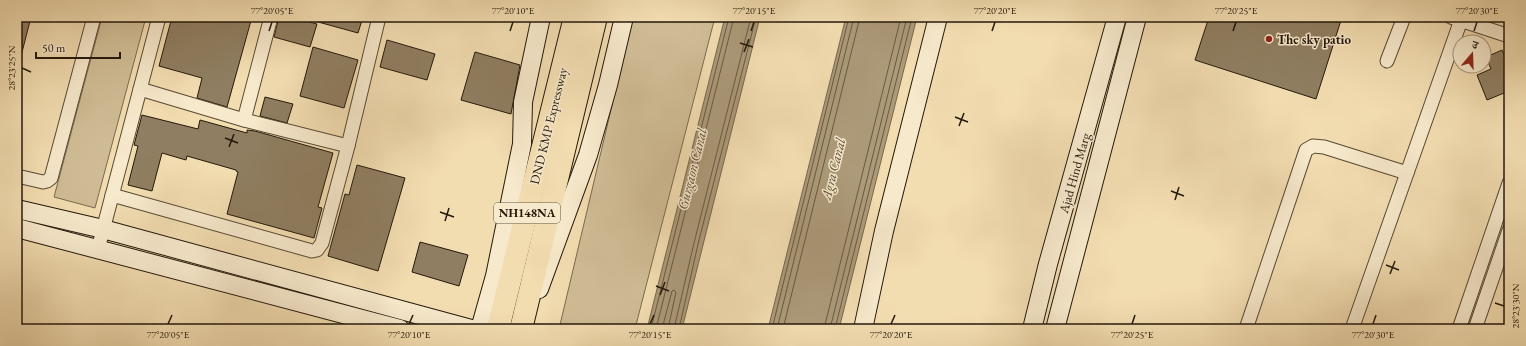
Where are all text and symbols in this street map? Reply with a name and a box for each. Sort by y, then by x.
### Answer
text: 77°20'05"E [251,4,294,17]
text: 77°20'10"E [492,4,535,17]
text: 77°20'15"E [733,4,776,17]
text: 77°20'20"E [974,4,1017,17]
text: 77°20'25"E [1215,4,1258,17]
text: 77°20'30"E [1456,4,1499,17]
place label: The sky patio [1277,31,1351,48]
scale bar [36,34,120,60]
marker: The sky patio [1264,34,1274,44]
north arrow [1452,34,1492,74]
text: उ [1469,37,1482,53]
text: 50 m [42,40,66,56]
text: 28°23'25"N [5,45,18,90]
street label: DND KMP Expressway [526,66,571,186]
water label: Gurgaon Canal [673,126,711,212]
street label: Ajad Hind Marg [1055,131,1094,216]
water label: Agra Canal [816,135,850,203]
road number: NH148NA [494,203,560,223]
text: 28°23'30"N [1509,283,1522,328]
text: 77°20'05"E [147,328,190,341]
text: 77°20'10"E [388,328,431,341]
text: 77°20'15"E [629,328,672,341]
text: 77°20'20"E [870,328,913,341]
text: 77°20'25"E [1111,328,1154,341]
text: 77°20'30"E [1352,328,1395,341]

